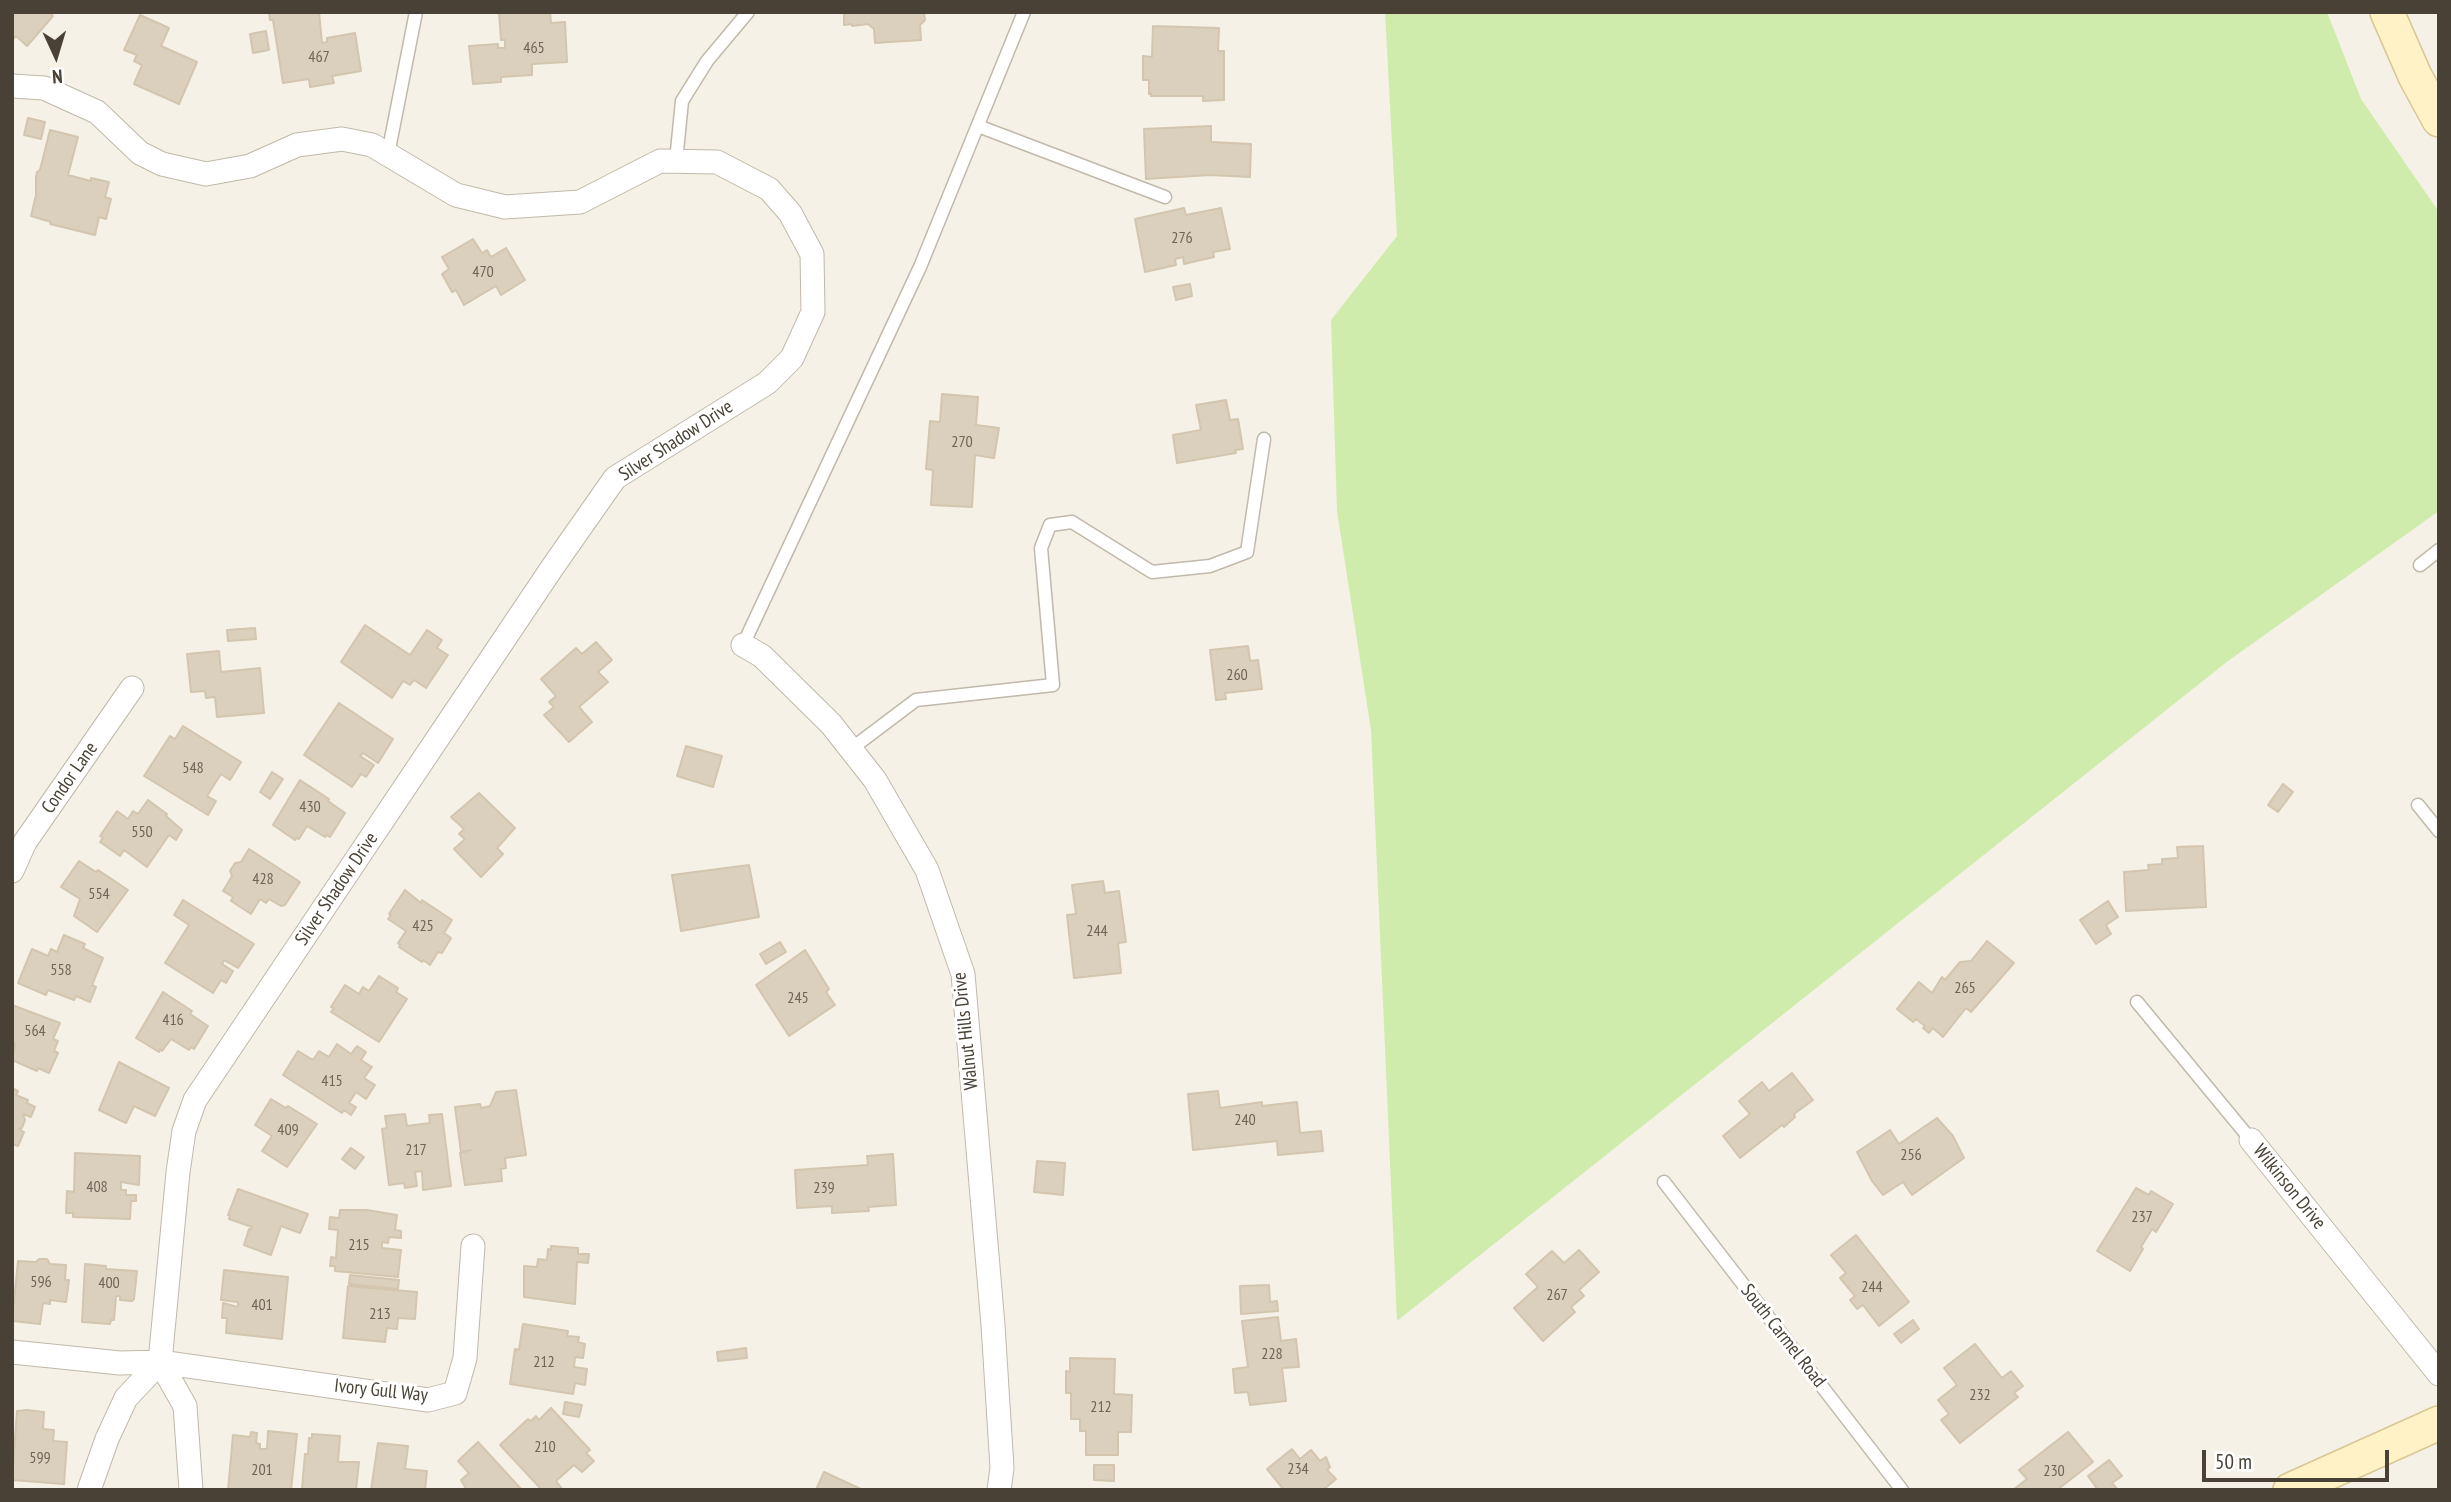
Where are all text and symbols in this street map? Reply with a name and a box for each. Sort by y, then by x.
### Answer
north arrow [21,21,91,91]
house number: 465 [523,38,545,58]
house number: 467 [308,47,330,67]
text: N [52,65,63,89]
house number: 276 [1171,228,1193,248]
house number: 470 [472,262,494,282]
street label: Silver Shadow Drive [615,396,737,486]
house number: 270 [951,432,973,452]
house number: 260 [1226,665,1248,685]
street label: Condor Lane [37,738,103,818]
house number: 548 [182,758,204,778]
house number: 430 [299,797,321,817]
house number: 550 [131,822,153,842]
street label: Silver Shadow Drive [291,828,383,950]
house number: 428 [252,869,274,889]
house number: 554 [88,884,110,904]
house number: 425 [412,916,434,936]
house number: 244 [1086,921,1108,941]
house number: 558 [50,960,72,980]
street label: Walnut Hills Drive [948,971,984,1091]
house number: 265 [1954,978,1976,998]
house number: 245 [787,988,809,1008]
house number: 416 [162,1010,184,1030]
house number: 564 [24,1021,46,1041]
house number: 415 [321,1071,343,1091]
house number: 240 [1234,1110,1256,1130]
house number: 409 [277,1120,299,1140]
house number: 217 [405,1140,427,1160]
street label: Wilkinson Drive [2248,1140,2330,1234]
house number: 256 [1900,1145,1922,1165]
house number: 408 [86,1177,108,1197]
house number: 239 [813,1178,835,1198]
house number: 237 [2131,1207,2153,1227]
house number: 215 [348,1235,370,1255]
house number: 596 [30,1272,52,1292]
house number: 400 [98,1273,120,1293]
house number: 244 [1861,1277,1883,1297]
street label: South Carmel Road [1736,1280,1830,1392]
house number: 267 [1546,1285,1568,1305]
house number: 401 [251,1295,273,1315]
house number: 213 [369,1304,391,1324]
house number: 228 [1261,1344,1283,1364]
house number: 212 [533,1352,555,1372]
street label: Ivory Gull Way [333,1375,429,1407]
house number: 232 [1969,1385,1991,1405]
house number: 212 [1090,1397,1112,1417]
scale bar [2206,1436,2393,1480]
house number: 210 [534,1437,556,1457]
house number: 599 [29,1448,51,1468]
text: 50 m [2215,1448,2252,1475]
house number: 234 [1287,1459,1309,1479]
house number: 201 [251,1460,273,1480]
house number: 230 [2043,1461,2065,1481]

